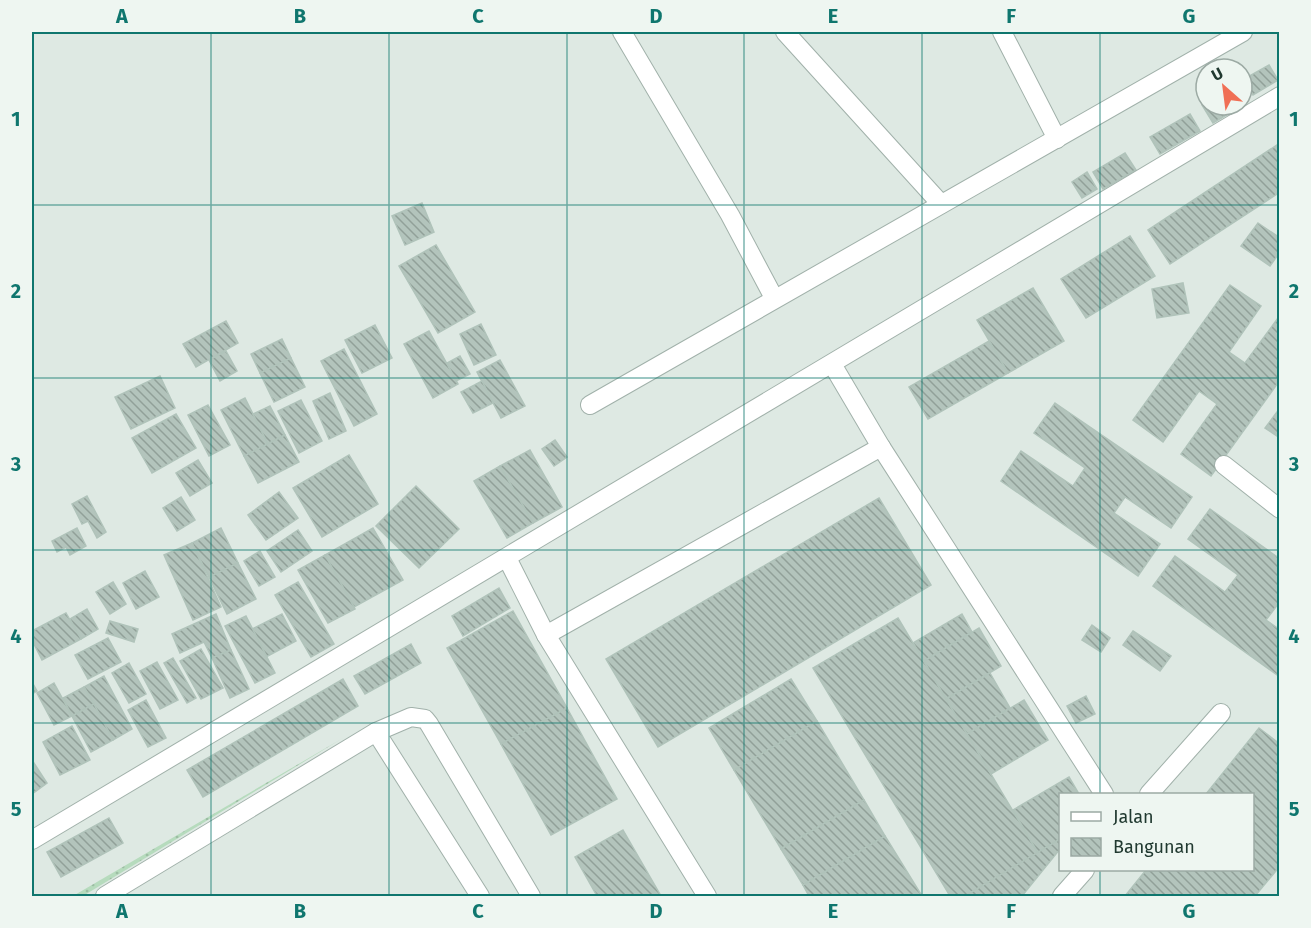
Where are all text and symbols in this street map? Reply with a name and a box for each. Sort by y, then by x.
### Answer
text: A [115,4,129,28]
text: B [294,4,306,28]
text: C [472,4,484,28]
text: D [649,4,663,28]
text: E [828,4,838,28]
text: F [1006,4,1016,28]
text: G [1183,4,1195,28]
north arrow [1194,57,1254,117]
text: U [1208,63,1226,85]
text: 1 [11,107,21,131]
text: 1 [1289,107,1299,131]
text: 2 [11,279,21,303]
text: 2 [1289,279,1299,303]
text: 3 [10,452,21,476]
text: 3 [1288,452,1299,476]
text: 4 [10,624,22,648]
text: 4 [1288,624,1300,648]
legend [1059,793,1254,871]
text: 5 [11,797,22,821]
text: 5 [1289,797,1300,821]
text: Jalan [1113,806,1154,828]
text: Bangunan [1113,836,1195,858]
text: A [115,899,129,923]
text: B [294,899,306,923]
text: C [472,899,484,923]
text: D [649,899,663,923]
text: E [828,899,838,923]
text: F [1006,899,1016,923]
text: G [1183,899,1195,923]

